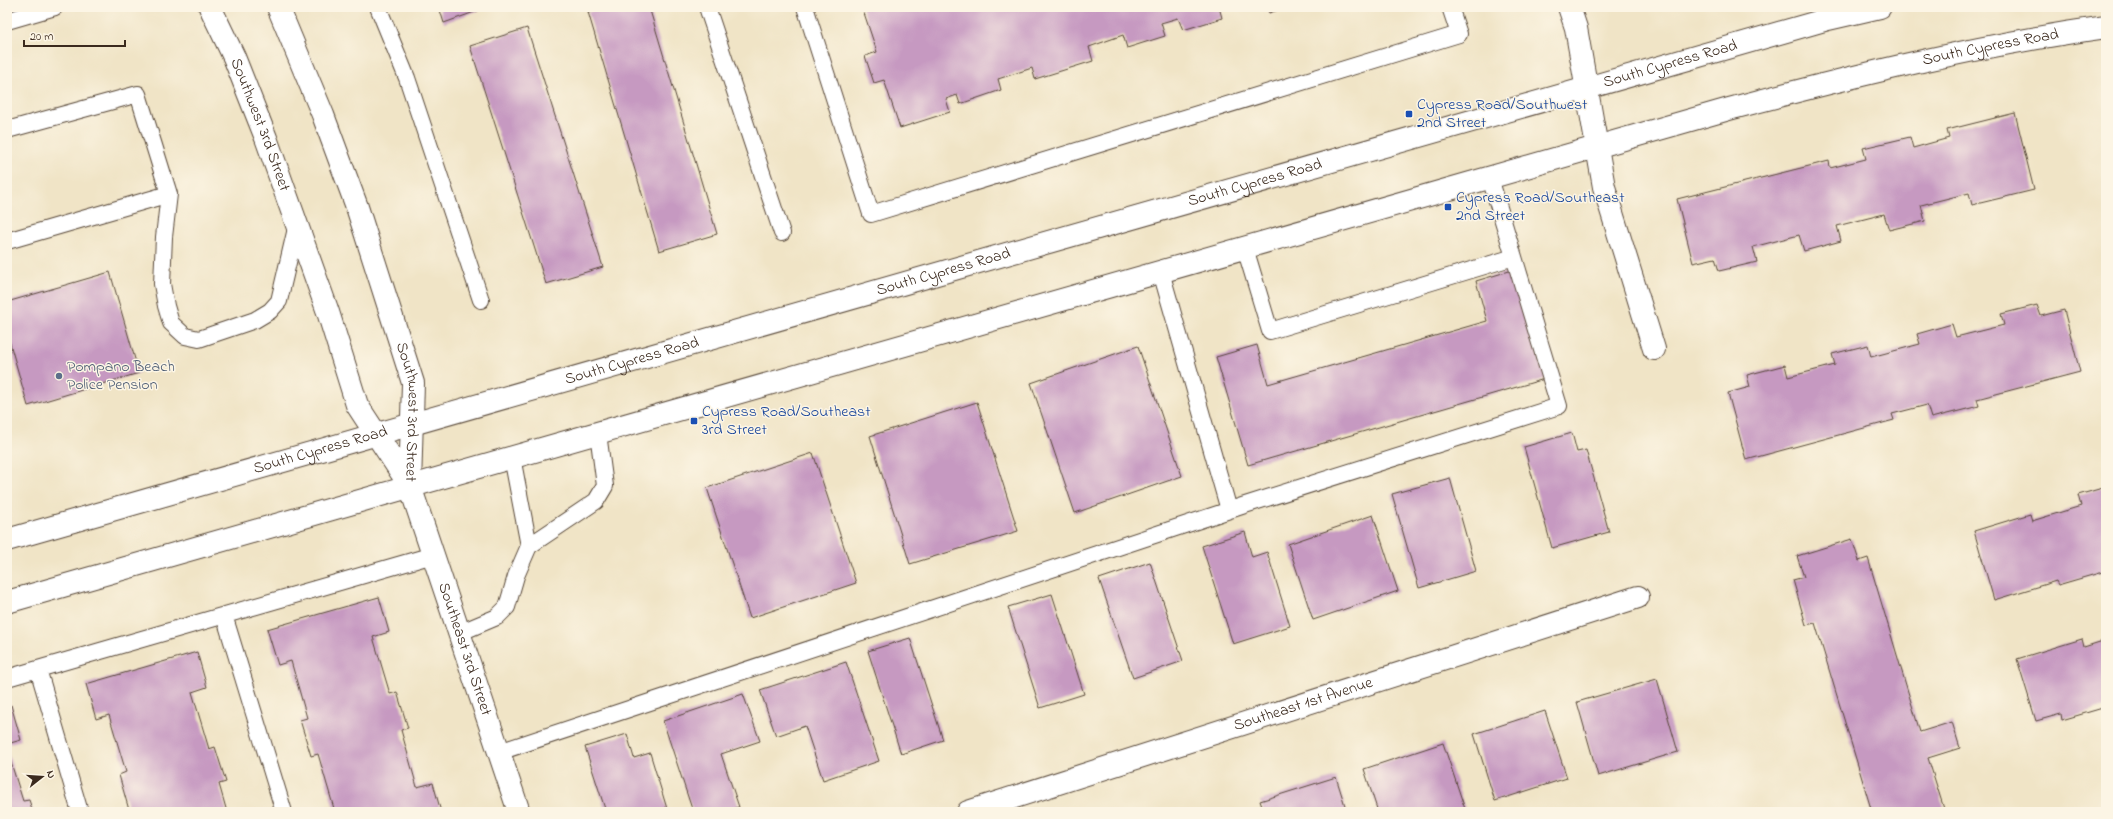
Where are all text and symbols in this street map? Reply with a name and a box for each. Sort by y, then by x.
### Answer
scale bar [24,22,125,48]
street label: South Cypress Road [1920,22,2061,73]
text: 20 m [30,28,53,46]
street label: South Cypress Road [1600,34,1740,95]
street label: Southwest 3rd Street [224,55,296,195]
place label: Cypress Road/Southwest 2nd Street [1417,93,1588,135]
marker: Cypress Road/Southwest 2nd Street [1404,109,1414,119]
street label: South Cypress Road [1185,152,1325,214]
place label: Cypress Road/Southeast 2nd Street [1456,186,1625,228]
marker: Cypress Road/Southeast 2nd Street [1443,202,1453,212]
street label: South Cypress Road [874,242,1013,303]
street label: South Cypress Road [562,331,702,392]
street label: Southwest 3rd Street [389,339,425,483]
place label: Pompano Beach Police Pension [67,355,175,397]
marker: Pompano Beach Police Pension [54,371,64,381]
place label: Cypress Road/Southeast 3rd Street [702,400,871,442]
marker: Cypress Road/Southeast 3rd Street [689,416,699,426]
street label: South Cypress Road [251,420,390,481]
street label: Southeast 3rd Street [431,579,498,719]
street label: Southeast 1st Avenue [1231,671,1376,738]
north arrow [22,757,62,797]
text: N [42,768,59,780]

